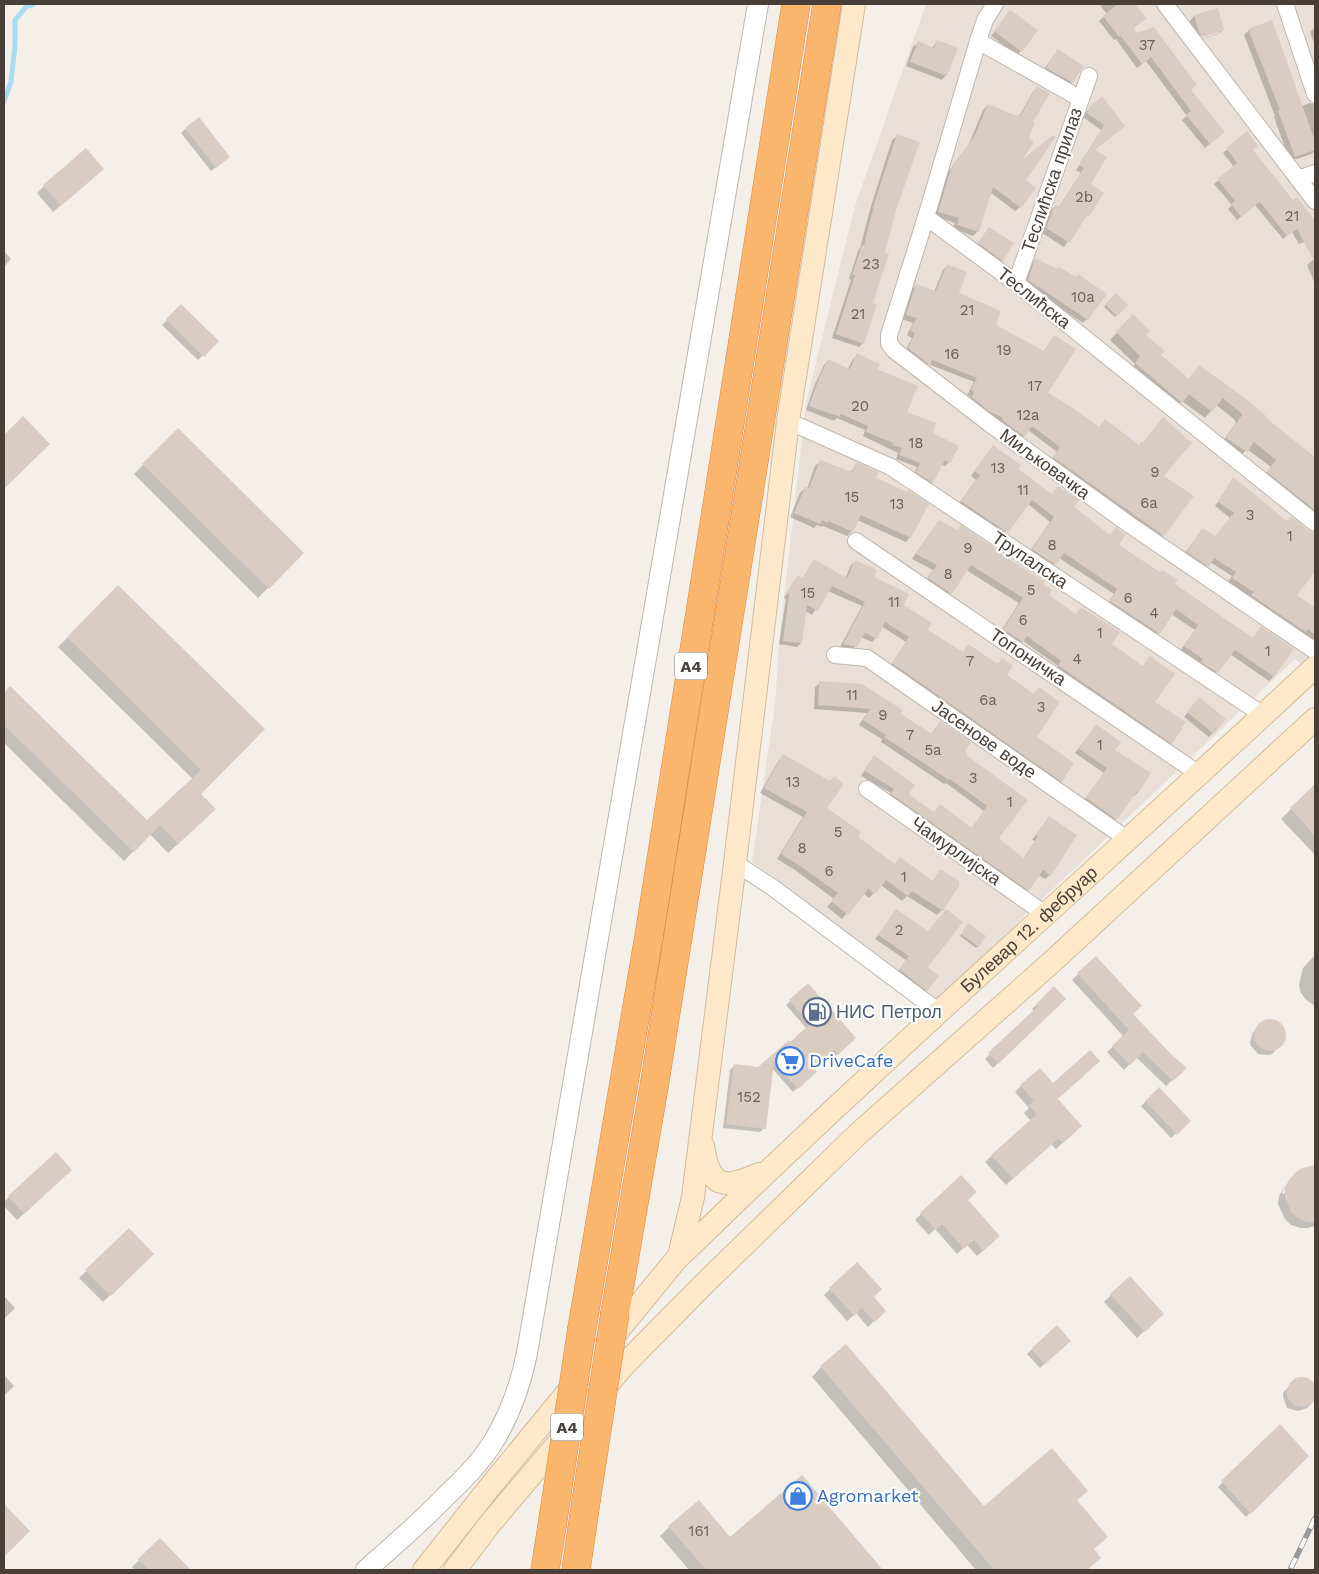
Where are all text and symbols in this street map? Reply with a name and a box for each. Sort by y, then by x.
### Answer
house number: 37 [1139,36,1155,54]
street label: Теслићска прилаз [1017,105,1086,255]
house number: 2b [1075,188,1093,206]
house number: 21 [1285,207,1299,225]
house number: 23 [862,255,880,273]
street label: Теслићска [994,263,1076,333]
house number: 10a [1071,288,1095,306]
house number: 21 [960,301,974,319]
house number: 21 [851,305,865,323]
house number: 19 [996,341,1012,359]
house number: 16 [945,345,959,363]
house number: 17 [1028,377,1042,395]
house number: 20 [851,397,869,415]
house number: 12a [1016,406,1040,424]
street label: Миљковачка [996,424,1095,504]
house number: 18 [908,434,924,452]
house number: 13 [991,459,1005,477]
house number: 9 [1150,463,1160,481]
house number: 11 [1017,481,1029,499]
house number: 15 [845,488,859,506]
house number: 6a [1140,494,1158,512]
house number: 13 [890,495,904,513]
house number: 3 [1246,506,1254,524]
street label: Трупалска [989,527,1073,593]
house number: 1 [1287,527,1293,545]
house number: 8 [1047,536,1057,554]
house number: 9 [963,539,973,557]
house number: 8 [943,565,953,583]
house number: 5 [1027,581,1035,599]
house number: 15 [801,584,815,602]
house number: 6 [1123,589,1133,607]
house number: 11 [888,593,900,611]
house number: 4 [1149,604,1159,622]
house number: 6 [1018,611,1028,629]
street label: Топоничка [986,624,1071,690]
house number: 1 [1097,624,1103,642]
house number: 1 [1265,642,1271,660]
house number: 4 [1072,650,1082,668]
road number: A4 [675,652,707,679]
house number: 7 [966,652,974,670]
house number: 11 [846,686,858,704]
house number: 6a [979,691,997,709]
street label: Јасенове воде [928,695,1041,782]
house number: 3 [1037,698,1045,716]
house number: 9 [878,706,888,724]
house number: 7 [906,726,914,744]
house number: 1 [1097,736,1103,754]
house number: 5a [924,741,942,759]
house number: 3 [969,769,977,787]
house number: 13 [786,773,800,791]
house number: 1 [1007,793,1013,811]
street label: Чамурлијска [907,812,1006,890]
house number: 5 [834,823,842,841]
house number: 8 [797,839,807,857]
street label: Булевар 12. фебруар [956,861,1101,997]
house number: 6 [824,862,834,880]
house number: 1 [901,868,907,886]
house number: 2 [895,921,903,939]
fuel station icon: НИС Петрол [802,997,832,1027]
place label: НИС Петрол [836,1001,942,1022]
supermarket icon: DriveCafe [775,1046,805,1076]
place label: DriveCafe [809,1050,893,1071]
house number: 152 [737,1088,761,1106]
road number: A4 [551,1414,583,1440]
shop icon: Agromarket [783,1481,813,1511]
place label: Agromarket [817,1485,919,1506]
house number: 161 [689,1522,709,1540]

